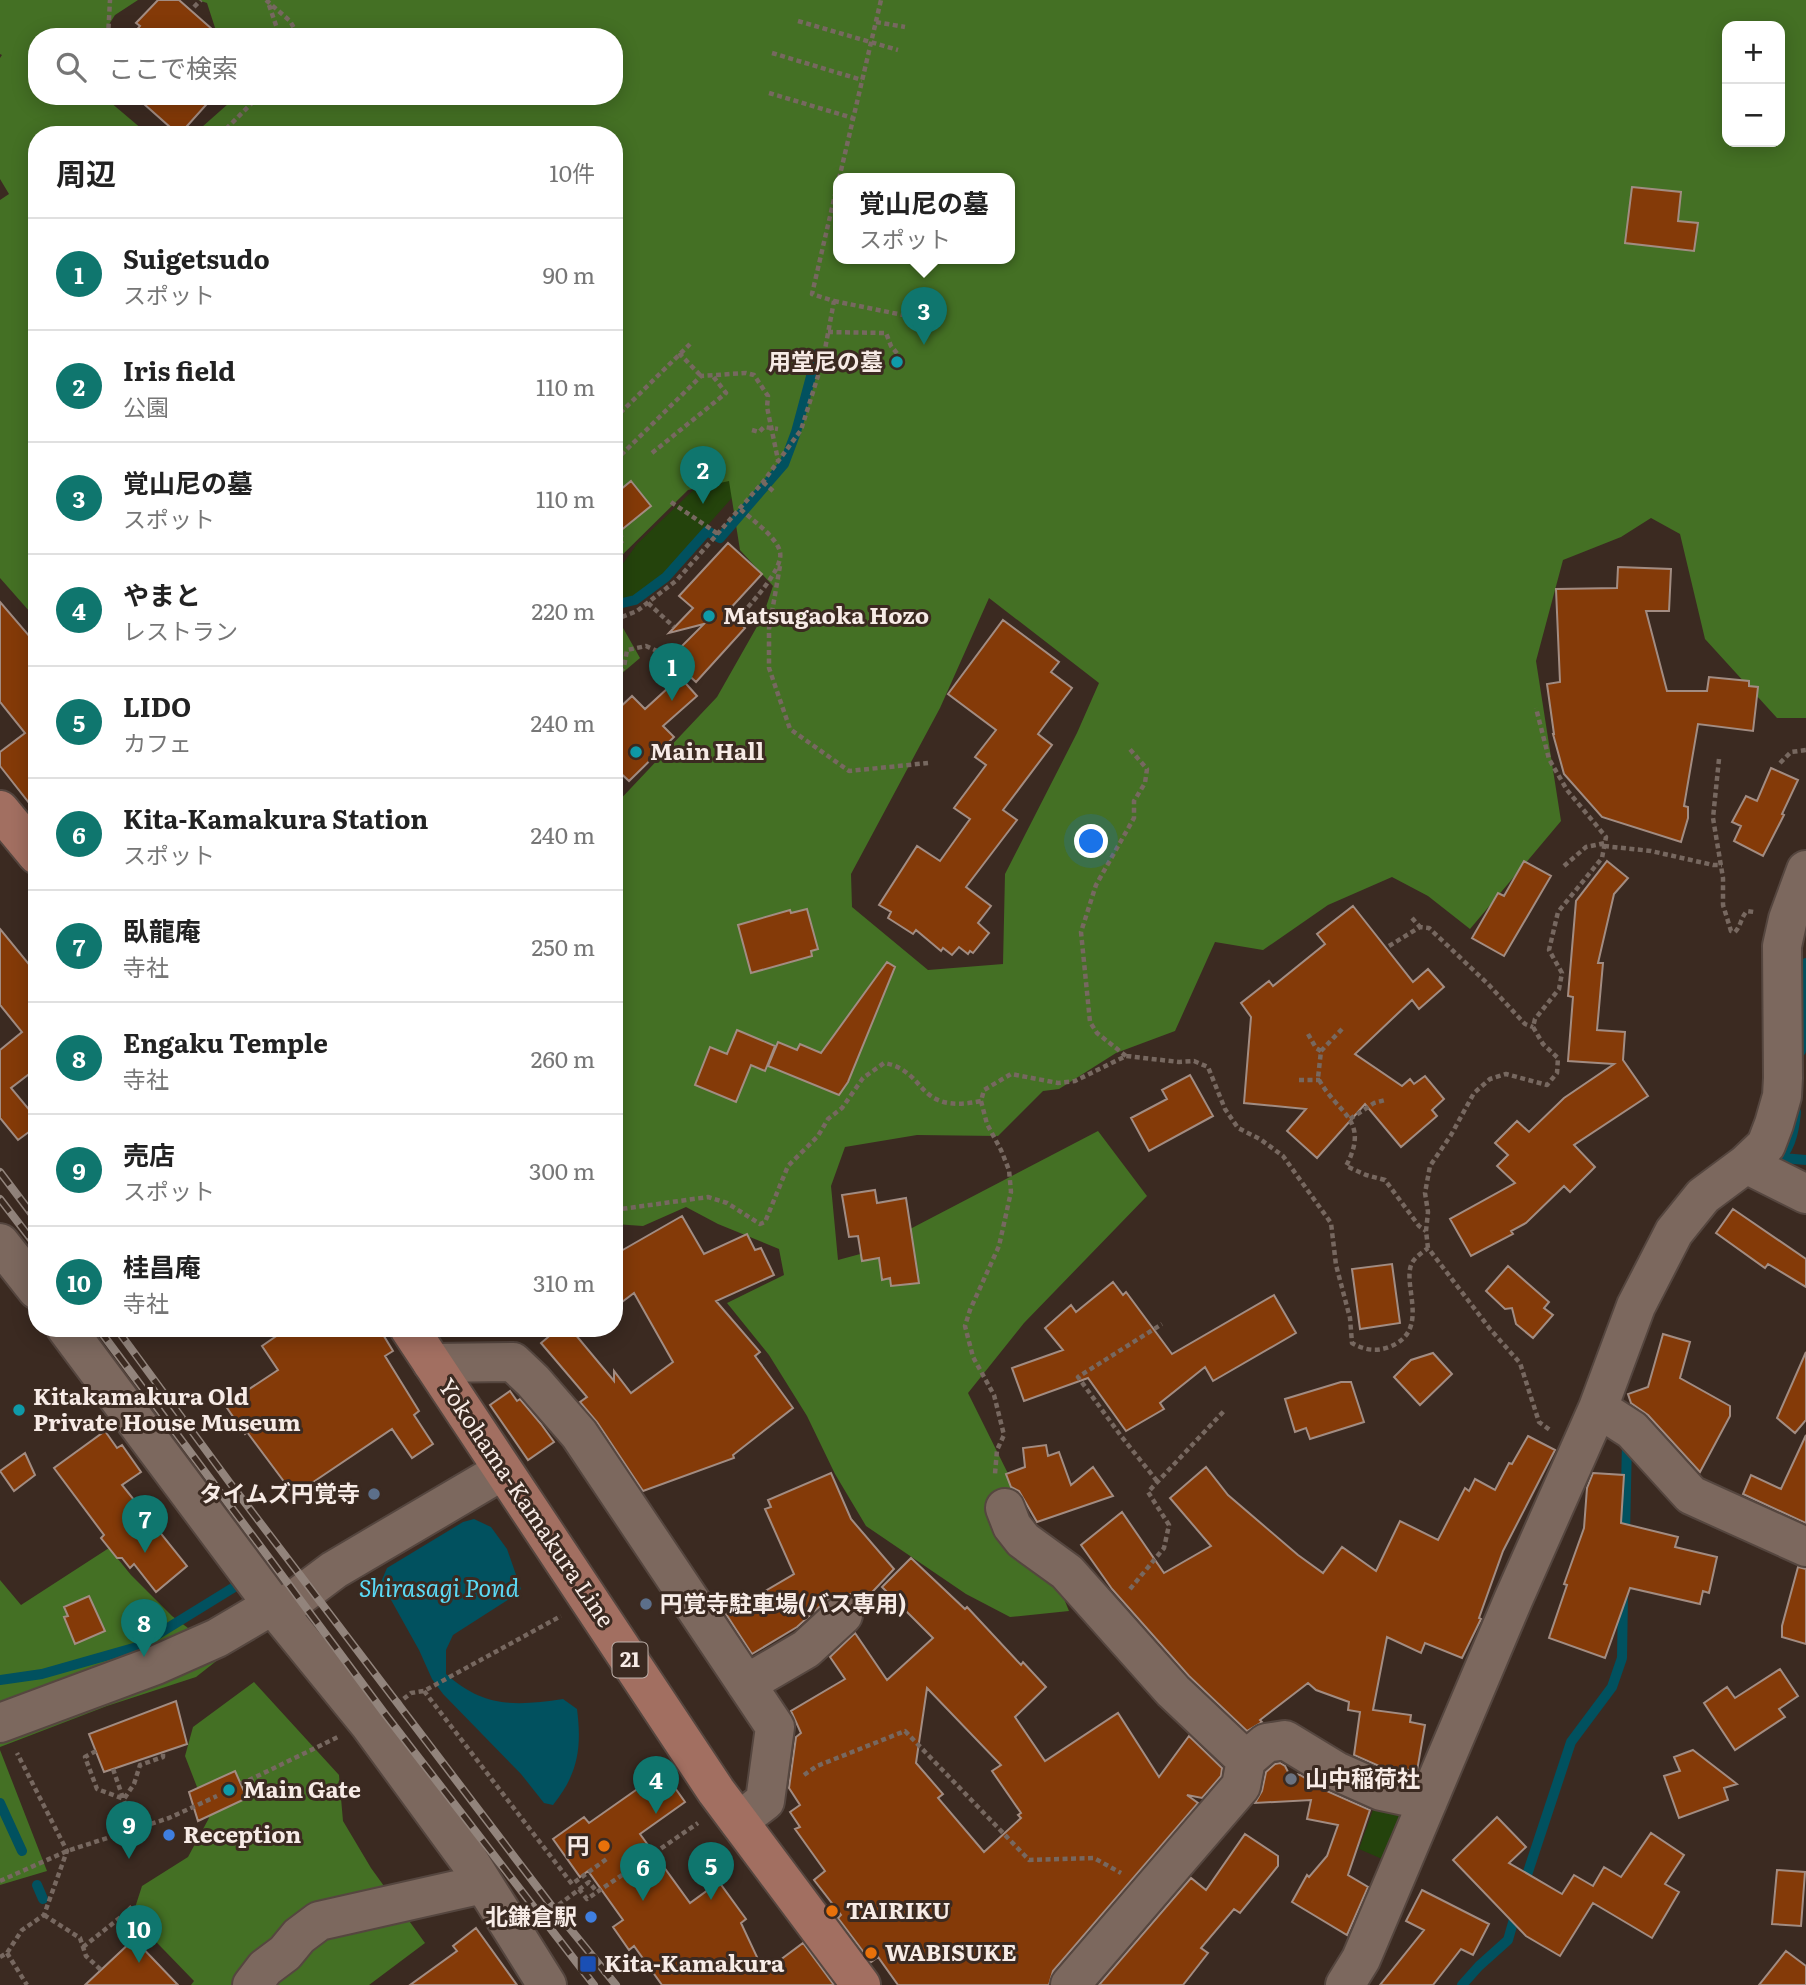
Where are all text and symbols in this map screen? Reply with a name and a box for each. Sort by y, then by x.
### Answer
map controls [1722,21,1785,147]
button: + [1722,21,1785,84]
search box [28,28,623,105]
text: ここで検索 [108,47,238,86]
icon: search [52,48,90,86]
button: − [1722,84,1785,147]
text: 周辺 [56,150,116,194]
text: 10件 [549,155,595,189]
popup [833,173,1015,264]
text: 覚山尼の墓 [859,182,989,221]
text: スポット [859,221,951,255]
text: Suigetsudo [123,238,270,277]
text: 1 [74,257,84,291]
text: 90 m [543,257,595,291]
text: スポット [123,277,215,311]
pin: 3 [901,287,947,345]
place label: 用堂尼の墓 [768,343,883,377]
text: Iris field [123,350,235,389]
marker: 用堂尼の墓 [889,354,905,370]
text: 2 [73,369,85,403]
text: 110 m [536,369,595,403]
text: 公園 [123,389,169,423]
pin: 2 [680,446,726,504]
text: 覚山尼の墓 [123,462,253,501]
text: 3 [73,481,85,515]
text: 110 m [536,481,595,515]
text: スポット [123,501,215,535]
text: やまと [123,574,201,613]
text: 4 [72,593,86,627]
text: 220 m [531,593,595,627]
place label: Matsugaoka Hozo [723,597,929,631]
marker: Matsugaoka Hozo [701,608,717,624]
text: レストラン [123,613,238,647]
pin: 1 [649,643,695,701]
text: LIDO [123,686,191,725]
text: 5 [73,705,85,739]
text: 240 m [530,705,595,739]
text: カフェ [123,725,192,759]
place label: Main Hall [650,733,764,767]
marker: Main Hall [628,744,644,760]
text: Kita-Kamakura Station [123,798,428,837]
text: 6 [72,817,86,851]
text: 240 m [530,817,595,851]
your location [1074,824,1108,858]
text: スポット [123,837,215,871]
text: 臥龍庵 [123,910,201,949]
text: 7 [73,929,85,963]
text: 250 m [531,929,595,963]
text: 寺社 [123,949,169,983]
text: Engaku Temple [123,1022,328,1061]
text: 8 [72,1041,86,1075]
text: 260 m [531,1041,595,1075]
text: 寺社 [123,1061,169,1095]
text: 売店 [123,1134,175,1173]
text: 9 [72,1153,86,1187]
text: 300 m [529,1153,595,1187]
text: スポット [123,1173,215,1207]
text: 桂昌庵 [123,1246,201,1285]
text: 10 [67,1265,91,1299]
text: 310 m [533,1265,595,1299]
text: 寺社 [123,1285,169,1319]
street label: Yokohama-Kamakura Line [431,1371,624,1633]
place label: Kitakamakura Old Private House Museum [33,1378,301,1438]
marker: Kitakamakura Old Private House Museum [11,1402,27,1418]
place label: タイムズ円覚寺 [199,1475,360,1509]
marker: タイムズ円覚寺 [366,1486,382,1502]
pin: 7 [122,1495,168,1553]
water label: Shirasagi Pond [359,1569,519,1604]
place label: 円覚寺駐車場(バス専用) [660,1585,906,1619]
marker: 円覚寺駐車場(バス専用) [638,1596,654,1612]
pin: 8 [121,1599,167,1657]
road number: 21 [612,1642,648,1678]
pin: 4 [633,1756,679,1814]
place label: 山中稲荷社 [1305,1760,1420,1794]
place label: Main Gate [243,1771,361,1805]
marker: 山中稲荷社 [1283,1771,1299,1787]
marker: Main Gate [221,1782,237,1798]
pin: 9 [106,1801,152,1859]
place label: Reception [183,1816,301,1850]
marker: Reception [161,1827,177,1843]
place label: 円 [567,1827,590,1861]
marker: 円 [596,1838,612,1854]
pin: 5 [688,1842,734,1900]
pin: 6 [620,1843,666,1901]
place label: TAIRIKU [846,1892,950,1926]
place label: 北鎌倉駅 [485,1898,577,1932]
marker: TAIRIKU [824,1903,840,1919]
pin: 10 [116,1905,162,1963]
marker: 北鎌倉駅 [583,1909,599,1925]
place label: WABISUKE [885,1934,1016,1968]
place label: Kita-Kamakura [604,1945,785,1979]
marker: WABISUKE [863,1945,879,1961]
marker: Kita-Kamakura [578,1954,598,1974]

